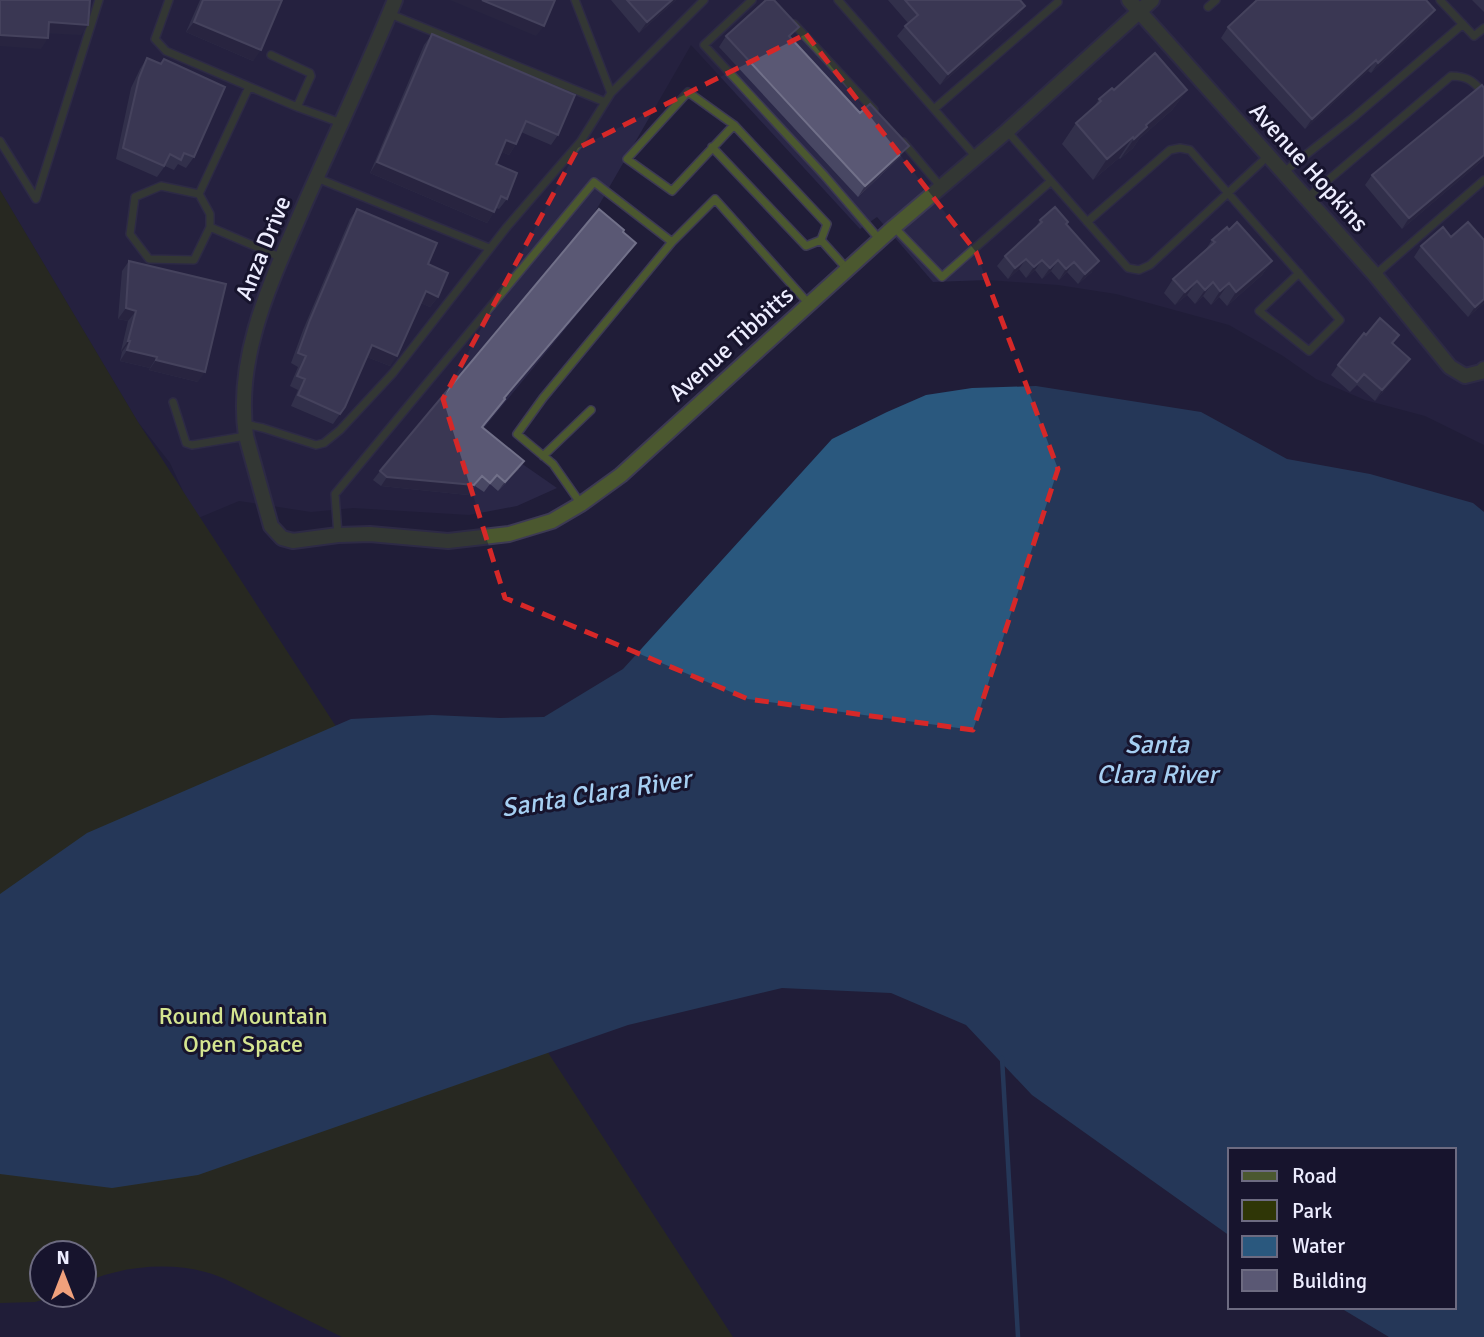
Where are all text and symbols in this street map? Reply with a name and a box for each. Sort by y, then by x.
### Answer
street label: Avenue Hopkins [1243,96,1375,238]
street label: Anza Drive [229,192,297,304]
street label: Avenue Tibbitts [662,280,800,408]
water label: Santa Clara River [1096,729,1221,791]
water label: Santa Clara River [499,763,696,825]
park label: Round Mountain Open Space [158,1001,328,1059]
legend [1228,1148,1456,1309]
text: Road [1292,1163,1337,1189]
text: Park [1292,1198,1333,1224]
text: Water [1292,1233,1345,1259]
north arrow [28,1239,98,1309]
text: N [56,1246,70,1270]
text: Building [1292,1268,1367,1294]

